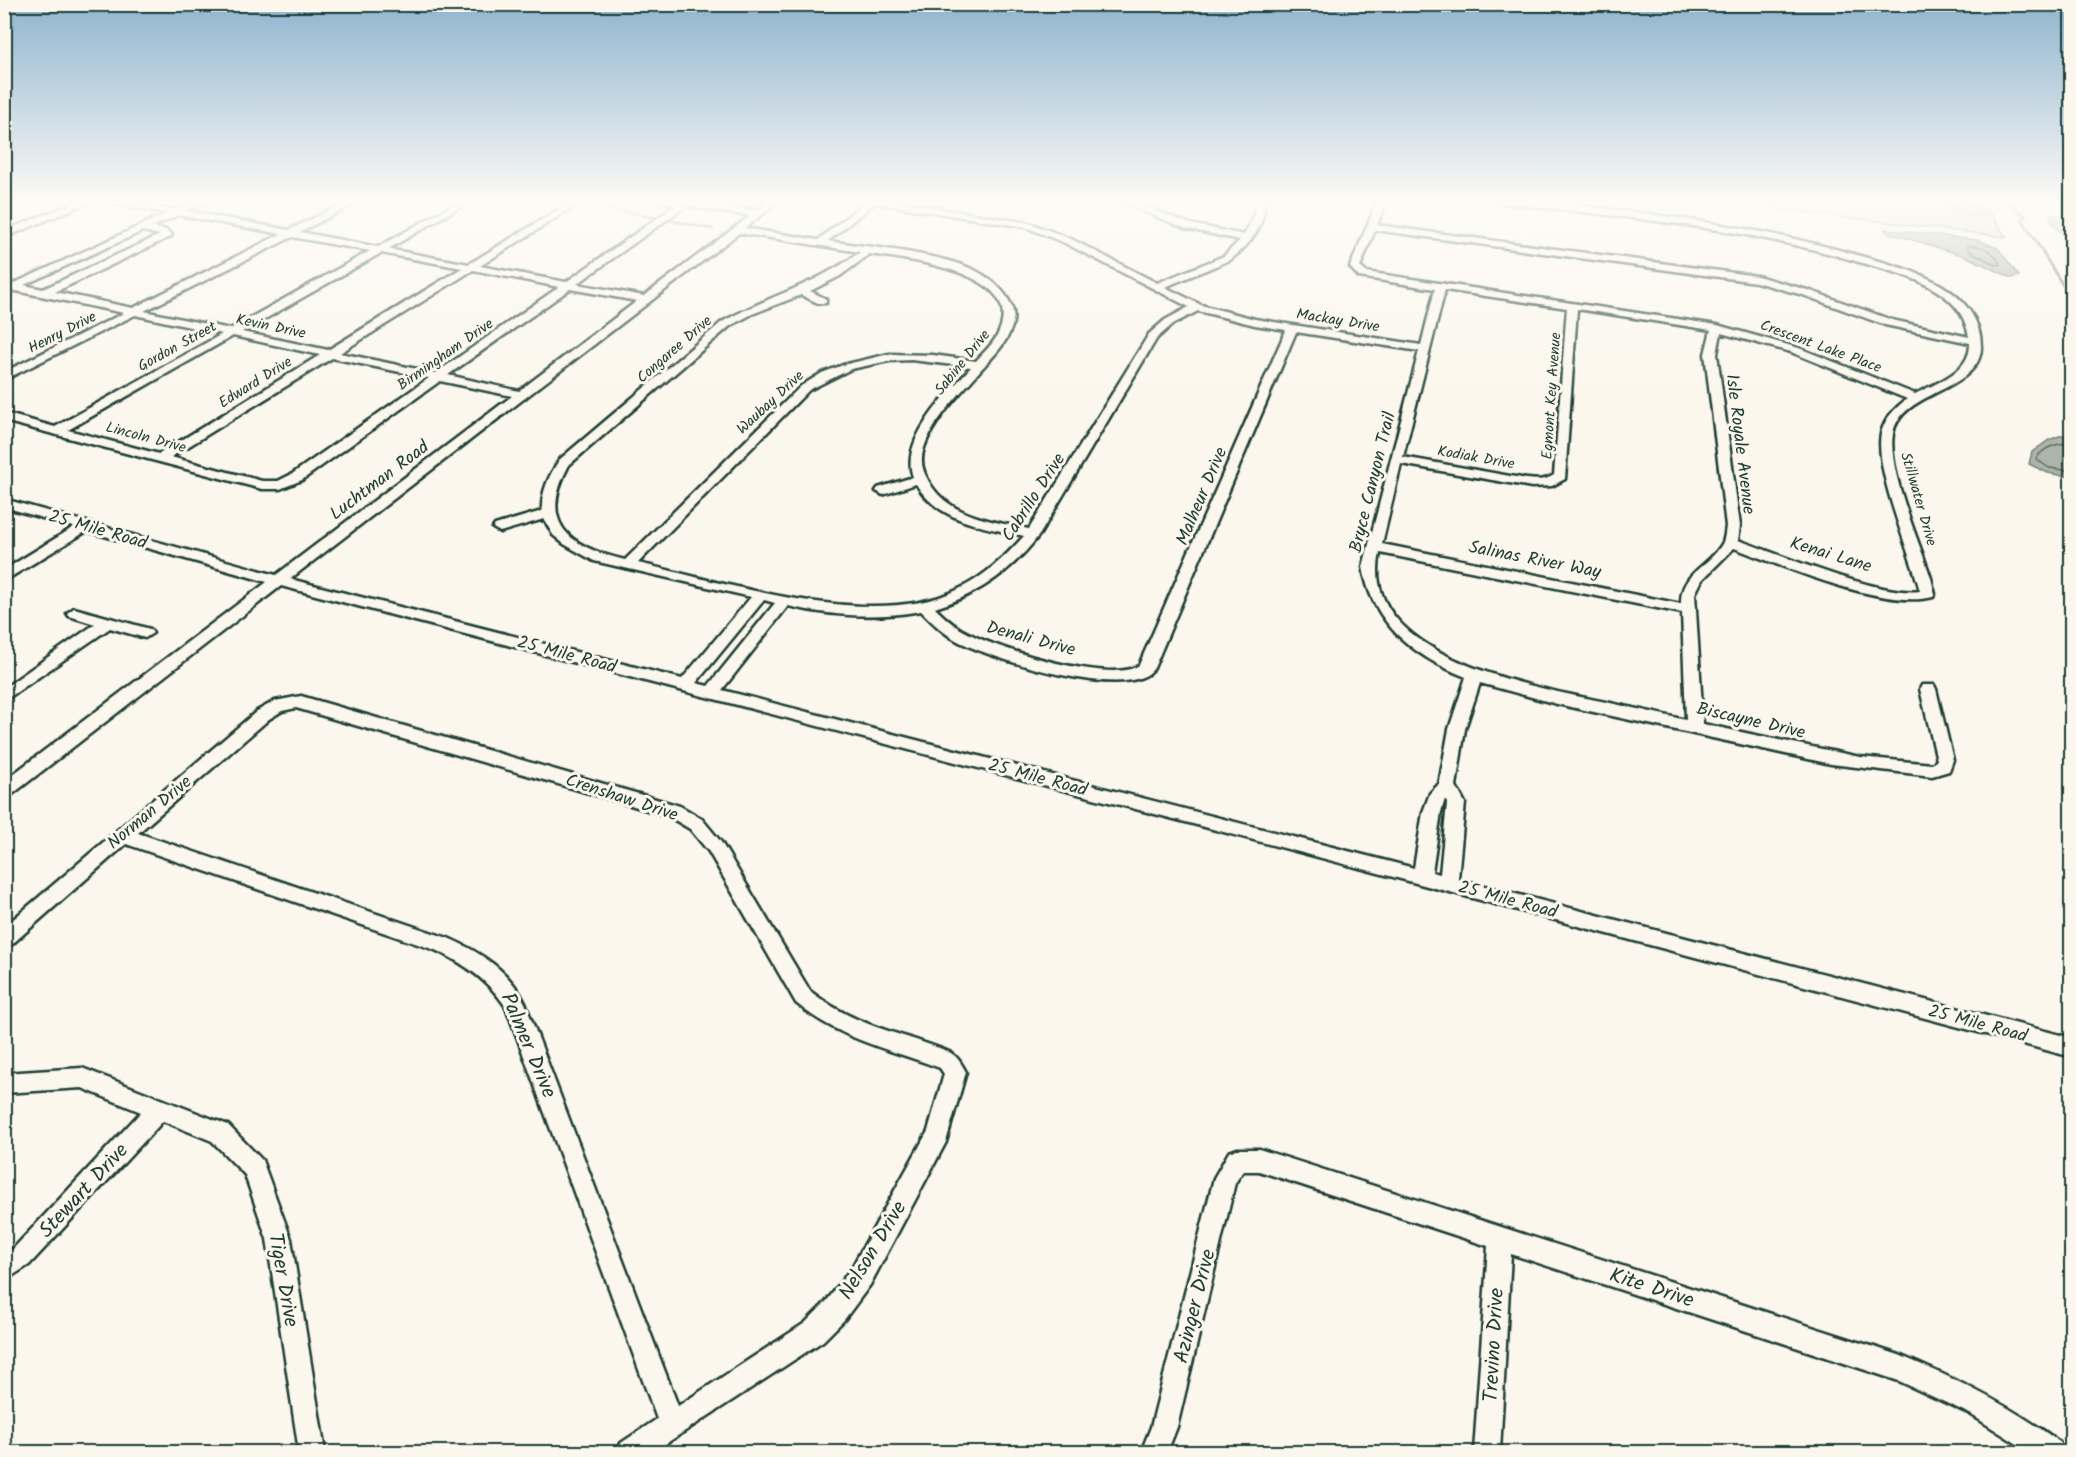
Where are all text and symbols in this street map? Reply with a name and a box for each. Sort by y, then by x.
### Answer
street label: Mackay Drive [1294,303,1381,339]
street label: Henry Drive [24,305,101,360]
street label: Kevin Drive [234,308,308,346]
street label: Congaree Drive [631,310,718,390]
street label: Birmingham Drive [392,312,499,397]
street label: Crescent Lake Place [1757,314,1885,380]
street label: Gordon Street [134,315,222,379]
street label: Sabine Drive [929,324,997,401]
street label: Egmont Key Avenue [1536,332,1568,460]
street label: Edward Drive [214,351,297,415]
street label: Waubay Drive [731,365,810,441]
street label: Isle Royale Avenue [1717,372,1763,516]
street label: Bryce Canyon Trail [1342,408,1405,556]
street label: Lincoln Drive [103,416,189,460]
street label: Luchtman Road [324,433,437,529]
street label: Kodiak Drive [1435,439,1517,477]
street label: Malheur Drive [1169,443,1236,550]
street label: Cabrillo Drive [995,448,1074,548]
street label: Stillwater Drive [1893,450,1943,549]
street label: 25 Mile Road [45,502,151,559]
street label: Kenai Lane [1786,529,1875,582]
street label: Salinas River Way [1466,533,1604,588]
street label: Denali Drive [983,614,1078,665]
street label: 25 Mile Road [514,628,620,683]
street label: Biscayne Drive [1693,695,1808,748]
street label: 25 Mile Road [985,751,1091,806]
street label: Crenshaw Drive [561,767,682,830]
street label: Norman Drive [101,769,199,858]
street label: 25 Mile Road [1455,873,1561,928]
street label: Palmer Drive [491,988,565,1104]
street label: 25 Mile Road [1925,997,2031,1052]
street label: Stewart Drive [31,1135,137,1246]
street label: Nelson Drive [831,1194,916,1307]
street label: Tiger Drive [258,1231,307,1330]
street label: Azinger Drive [1165,1245,1226,1367]
street label: Kite Drive [1605,1259,1699,1318]
street label: Trevino Drive [1475,1287,1514,1403]

